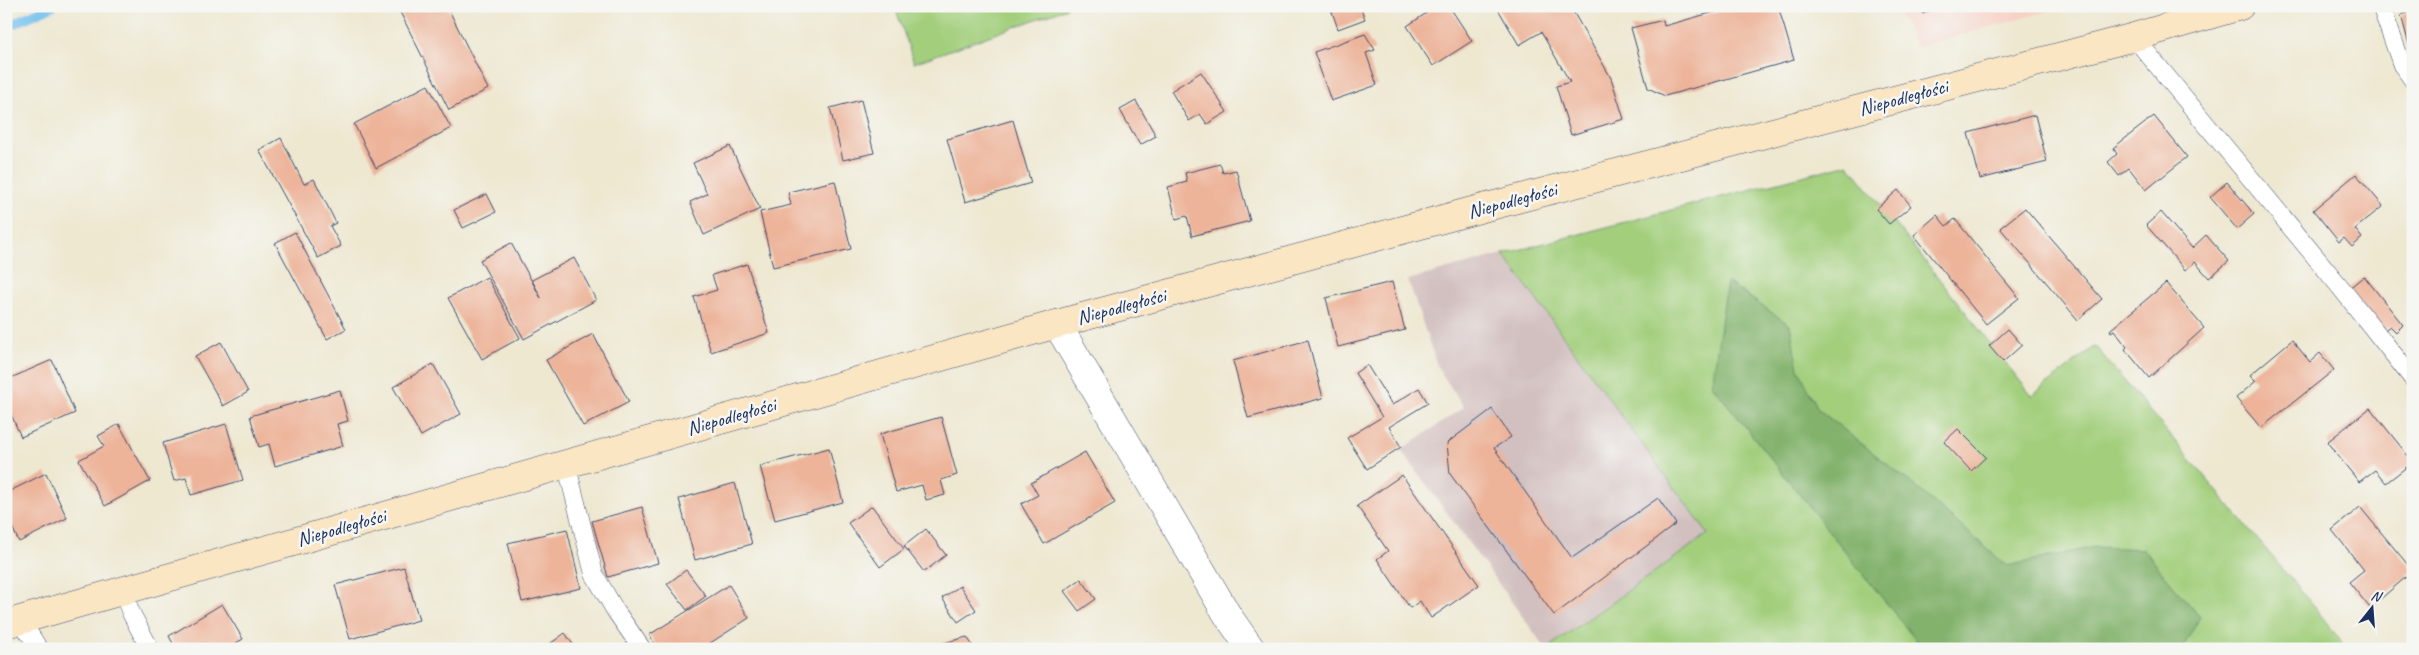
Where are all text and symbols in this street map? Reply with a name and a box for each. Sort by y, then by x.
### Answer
street label: Niepodległości [1856,73,1953,121]
street label: Niepodległości [1465,176,1562,224]
street label: Niepodległości [1074,282,1171,330]
street label: Niepodległości [684,391,781,441]
street label: Niepodległości [294,502,391,552]
north arrow [2346,582,2396,632]
text: N [2369,587,2385,606]

